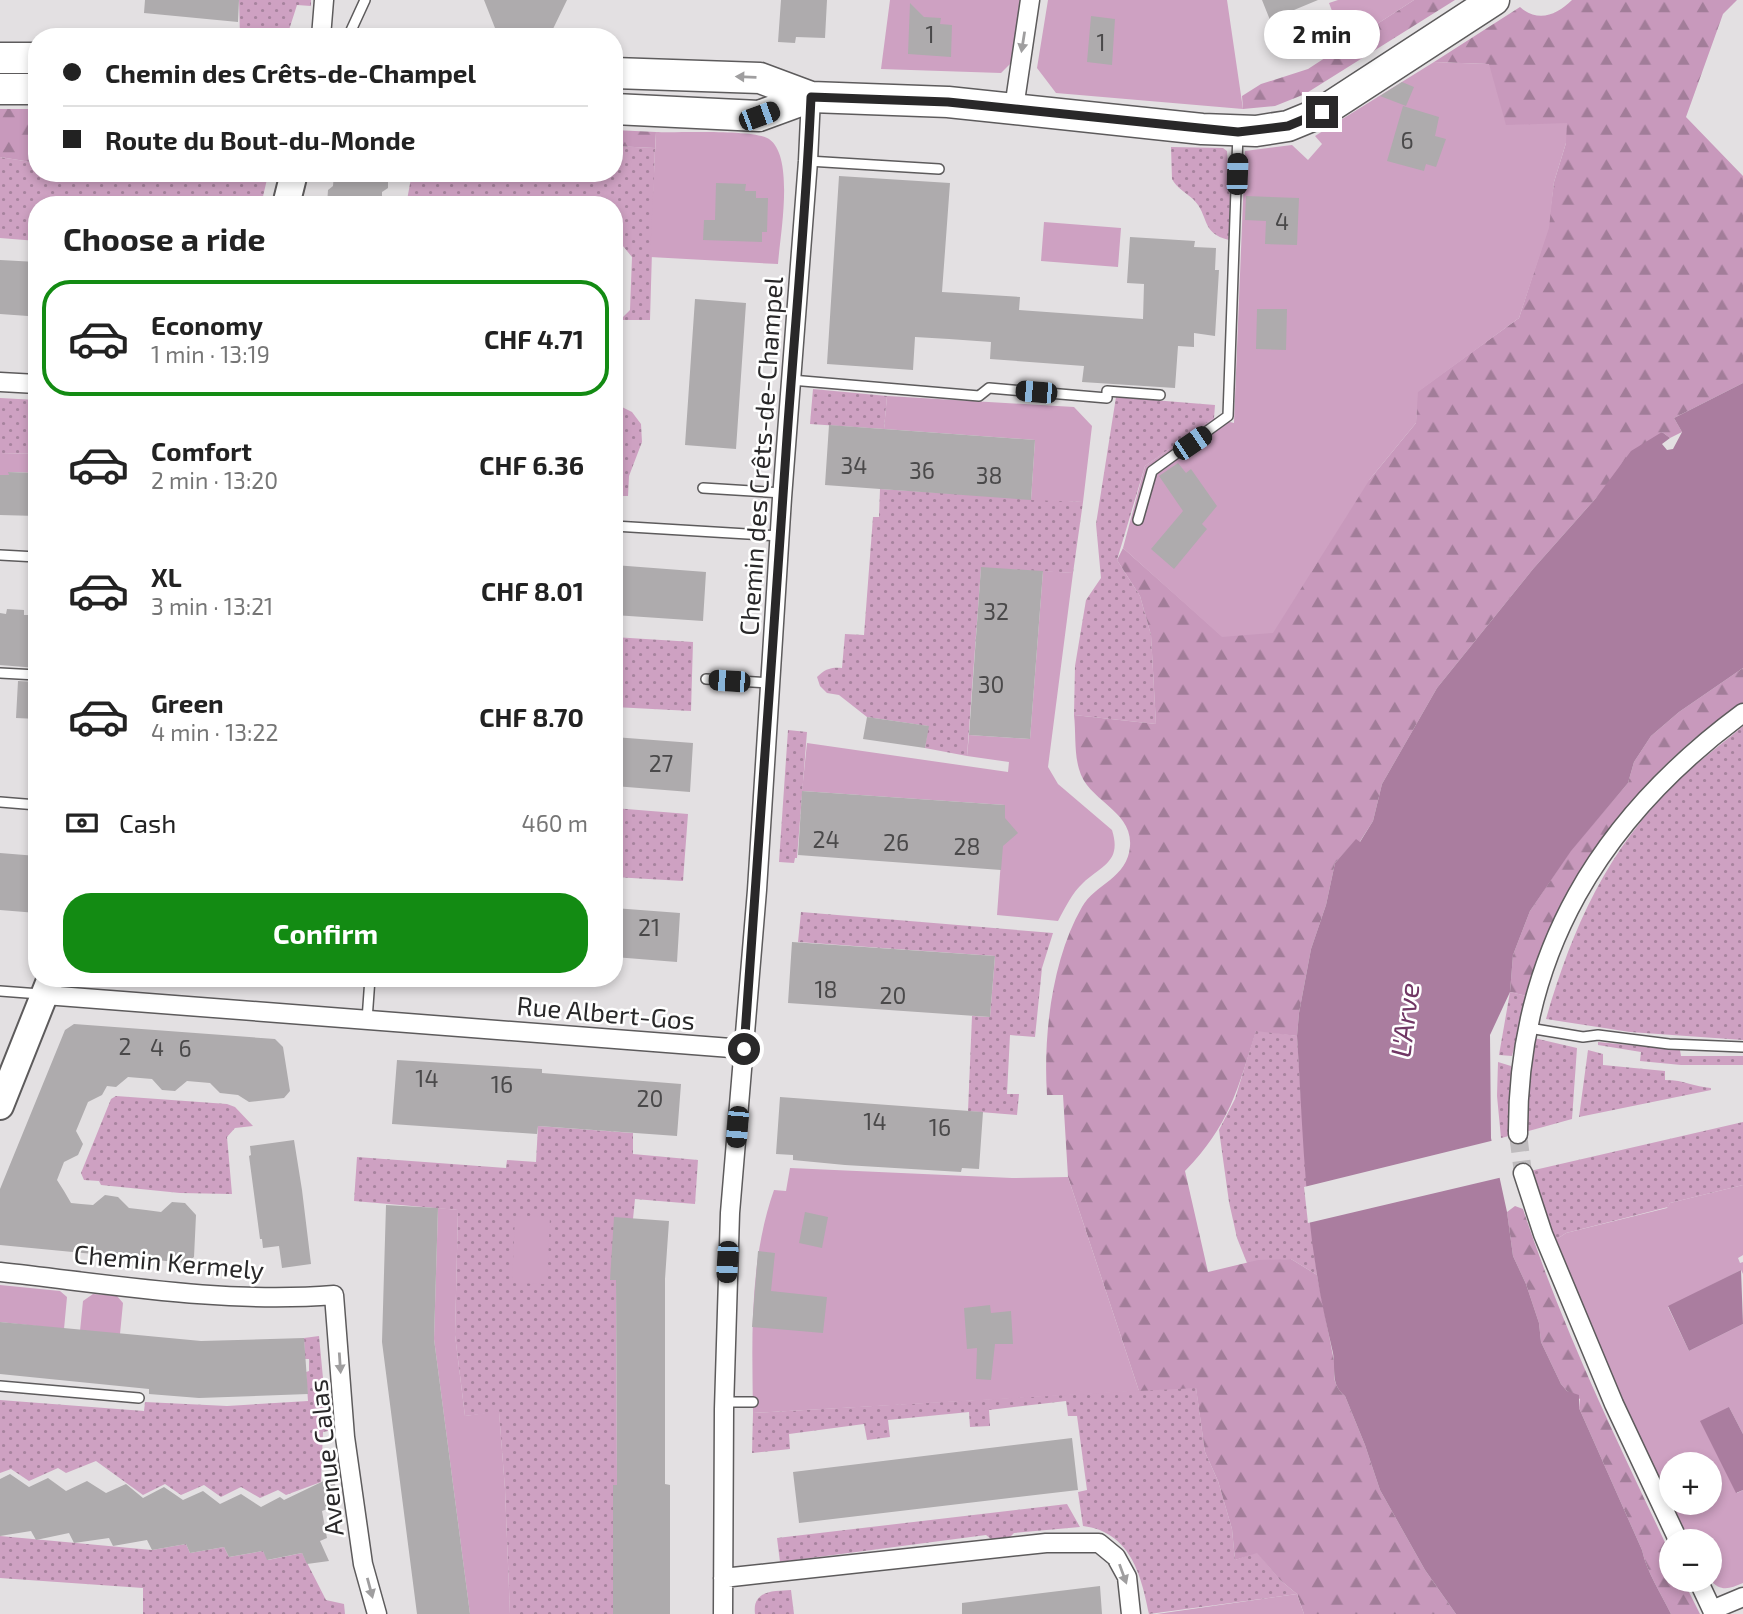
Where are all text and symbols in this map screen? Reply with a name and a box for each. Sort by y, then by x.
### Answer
callout: 2 min [1264,10,1380,60]
house number: 1 [925,20,935,48]
text: 2 min [1293,20,1351,48]
house number: 1 [1096,28,1106,56]
one-way arrow [1017,31,1028,53]
text: Chemin des Crêts-de-Champel [105,57,476,88]
one-way arrow [735,72,757,83]
route end [1306,96,1338,128]
car [736,99,783,133]
text: Route du Bout-du-Monde [105,124,415,155]
house number: 6 [1400,126,1414,154]
car [1226,153,1249,195]
house number: 4 [1275,207,1289,235]
text: Choose a ride [63,219,266,257]
street label: Chemin des Crêts-de-Champel [732,275,788,637]
icon: car [67,307,130,370]
text: Economy [151,309,263,340]
text: CHF 4.71 [484,323,584,354]
text: 1 min · 13:19 [151,340,270,368]
car [1015,380,1058,404]
car [1169,423,1216,463]
icon: car [67,433,130,496]
text: Comfort [151,435,252,466]
text: CHF 6.36 [479,449,584,480]
house number: 34 [841,451,867,479]
house number: 36 [909,456,935,484]
house number: 38 [976,461,1002,489]
text: 2 min · 13:20 [151,466,278,494]
icon: car [67,559,130,622]
text: XL [151,561,182,592]
text: CHF 8.01 [481,575,584,606]
text: 3 min · 13:21 [151,592,273,620]
house number: 32 [983,597,1009,625]
car [708,669,751,693]
house number: 30 [978,670,1004,698]
icon: car [67,685,130,748]
text: Green [151,687,224,718]
text: CHF 8.70 [479,701,584,732]
text: 4 min · 13:22 [151,718,278,746]
house number: 27 [649,749,674,777]
icon: cash [63,804,101,842]
text: Cash [119,807,176,838]
text: 460 m [522,809,588,837]
house number: 24 [812,825,840,853]
house number: 26 [883,828,909,856]
house number: 28 [954,832,980,860]
button: Confirm [63,893,588,973]
house number: 21 [638,913,660,941]
house number: 18 [814,975,838,1003]
house number: 20 [880,981,906,1009]
water label: L'Arve [1383,981,1425,1059]
street label: Rue Albert-Gos [516,989,696,1035]
house number: 2 [119,1032,131,1060]
house number: 4 [150,1033,164,1061]
route start [728,1033,760,1065]
house number: 6 [178,1034,192,1062]
house number: 14 [415,1064,439,1092]
house number: 16 [491,1070,513,1098]
house number: 20 [637,1084,663,1112]
car [725,1105,750,1149]
house number: 14 [863,1107,887,1135]
house number: 16 [929,1113,951,1141]
street label: Chemin Kermely [72,1237,266,1285]
car [716,1240,739,1284]
one-way arrow [335,1352,346,1374]
street label: Avenue Calas [301,1378,349,1538]
map controls [1659,1452,1722,1592]
button: + [1659,1452,1722,1515]
button: − [1659,1529,1722,1592]
one-way arrow [1118,1564,1129,1585]
one-way arrow [365,1577,376,1599]

